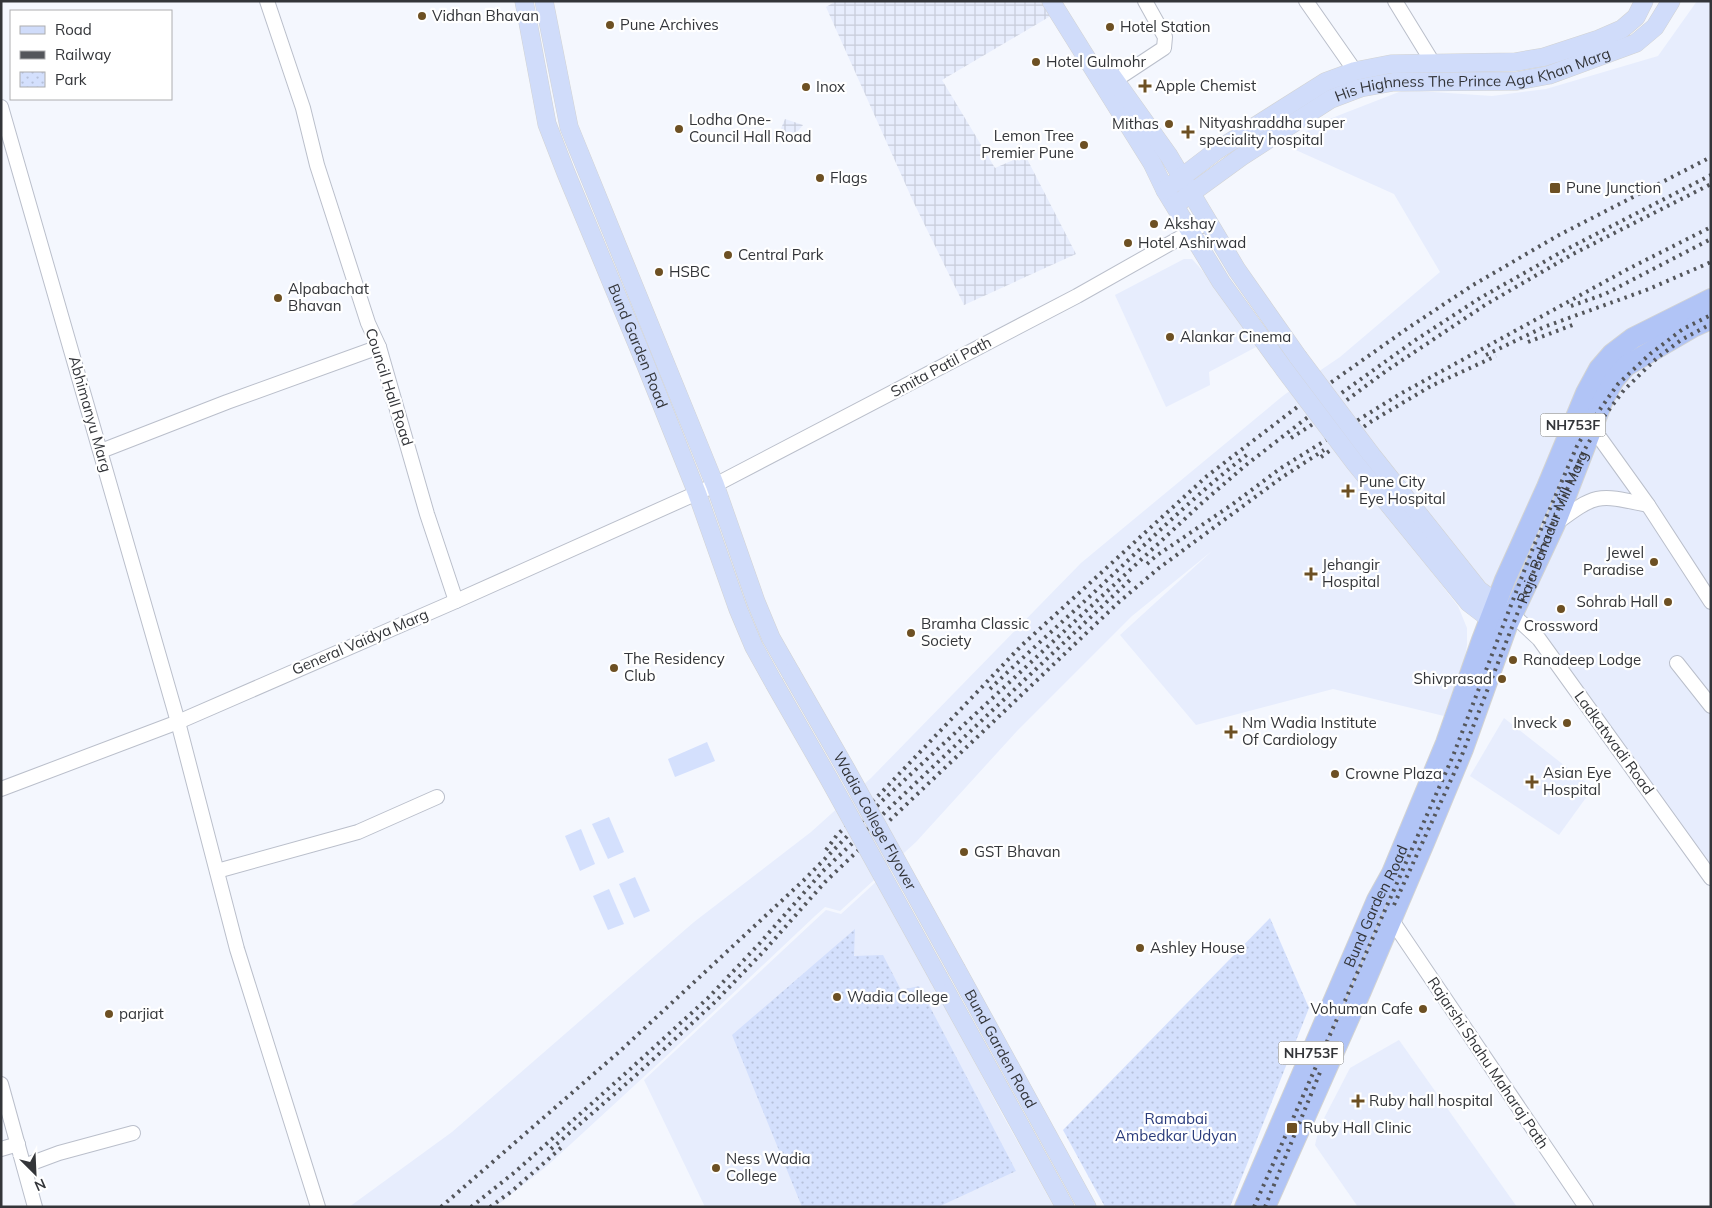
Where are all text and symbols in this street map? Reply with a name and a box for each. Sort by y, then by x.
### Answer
place label: Vidhan Bhavan [432,6,539,25]
legend [10,10,172,100]
marker: Vidhan Bhavan [416,10,428,22]
place label: Pune Archives [620,15,719,34]
place label: Hotel Station [1120,17,1211,36]
marker: Pune Archives [604,19,616,31]
text: Road [55,20,92,39]
marker: Hotel Station [1104,21,1116,33]
street label: His Highness The Prince Aga Khan Marg [1332,43,1613,106]
text: Railway [55,45,111,64]
place label: Hotel Gulmohr [1046,52,1147,71]
marker: Hotel Gulmohr [1030,56,1042,68]
text: Park [55,70,87,89]
place label: Apple Chemist [1155,76,1256,95]
place label: Inox [816,77,845,96]
marker: Apple Chemist [1139,80,1151,92]
marker: Inox [800,81,812,93]
place label: Lodha One- Council Hall Road [689,110,812,146]
place label: Nityashraddha super speciality hospital [1199,113,1345,149]
place label: Mithas [1112,114,1159,133]
marker: Mithas [1163,118,1175,130]
marker: Lodha One- Council Hall Road [673,123,685,135]
marker: Nityashraddha super speciality hospital [1181,125,1195,139]
place label: Lemon Tree Premier Pune [981,126,1074,162]
marker: Lemon Tree Premier Pune [1078,139,1090,151]
place label: Flags [830,168,868,187]
marker: Flags [814,172,826,184]
place label: Pune Junction [1566,178,1661,197]
marker: Pune Junction [1548,181,1562,195]
place label: Akshay [1164,214,1216,233]
marker: Akshay [1148,218,1160,230]
place label: Hotel Ashirwad [1138,233,1246,252]
marker: Hotel Ashirwad [1122,237,1134,249]
place label: Central Park [738,245,824,264]
marker: Central Park [722,249,734,261]
place label: HSBC [669,262,710,281]
marker: HSBC [653,266,665,278]
place label: Alpabachat Bhavan [288,279,369,315]
street label: Bund Garden Road [604,281,672,411]
marker: Alpabachat Bhavan [272,292,284,304]
street label: Council Hall Road [362,326,417,448]
place label: Alankar Cinema [1180,327,1291,346]
marker: Alankar Cinema [1164,331,1176,343]
street label: Smita Patil Path [887,332,994,401]
street label: Abhimanyu Marg [65,354,116,474]
road number: NH753F [1540,414,1606,436]
street label: Raja Bahadur Mill Marg [1512,447,1592,606]
place label: Pune City Eye Hospital [1359,472,1446,508]
marker: Pune City Eye Hospital [1341,484,1355,498]
place label: Jewel Paradise [1583,543,1644,579]
place label: Jehangir Hospital [1322,555,1380,591]
marker: Jewel Paradise [1648,556,1660,568]
marker: Jehangir Hospital [1304,567,1318,581]
place label: Sohrab Hall [1576,592,1658,611]
marker: Sohrab Hall [1662,596,1674,608]
marker: Crossword [1555,603,1567,615]
street label: General Vaidya Marg [289,604,431,679]
place label: Bramha Classic Society [921,614,1029,650]
place label: Crossword [1524,616,1598,635]
marker: Bramha Classic Society [905,627,917,639]
place label: The Residency Club [624,649,725,685]
place label: Ranadeep Lodge [1523,650,1641,669]
marker: Ranadeep Lodge [1507,654,1519,666]
marker: The Residency Club [608,662,620,674]
place label: Shivprasad [1414,669,1492,688]
marker: Shivprasad [1496,673,1508,685]
street label: Ladkatwadi Road [1570,687,1658,798]
place label: Nm Wadia Institute Of Cardiology [1242,713,1377,749]
place label: Inveck [1513,713,1557,732]
marker: Inveck [1561,717,1573,729]
marker: Nm Wadia Institute Of Cardiology [1224,725,1238,739]
street label: Wadia College Flyover [829,748,921,894]
place label: Asian Eye Hospital [1543,763,1611,799]
place label: Crowne Plaza [1345,764,1442,783]
marker: Crowne Plaza [1329,768,1341,780]
marker: Asian Eye Hospital [1525,775,1539,789]
place label: GST Bhavan [974,842,1061,861]
street label: Bund Garden Road [1339,842,1412,970]
marker: GST Bhavan [958,846,970,858]
place label: Ashley House [1150,938,1245,957]
marker: Ashley House [1134,942,1146,954]
street label: Rajarshi Shahu Maharaj Path [1424,973,1553,1152]
street label: Bund Garden Road [960,986,1041,1111]
place label: Wadia College [847,987,948,1006]
marker: Wadia College [831,991,843,1003]
place label: Vohuman Cafe [1310,999,1413,1018]
marker: Vohuman Cafe [1417,1003,1429,1015]
place label: parjiat [119,1004,164,1023]
marker: parjiat [103,1008,115,1020]
road number: NH753F [1278,1042,1344,1064]
place label: Ruby hall hospital [1369,1091,1493,1110]
marker: Ruby hall hospital [1351,1094,1365,1108]
park label: Ramabai Ambedkar Udyan [1115,1109,1237,1145]
place label: Ruby Hall Clinic [1303,1118,1412,1137]
marker: Ruby Hall Clinic [1285,1121,1299,1135]
north arrow [10,1148,60,1198]
place label: Ness Wadia College [726,1149,811,1185]
marker: Ness Wadia College [710,1162,722,1174]
text: N [32,1175,49,1195]

